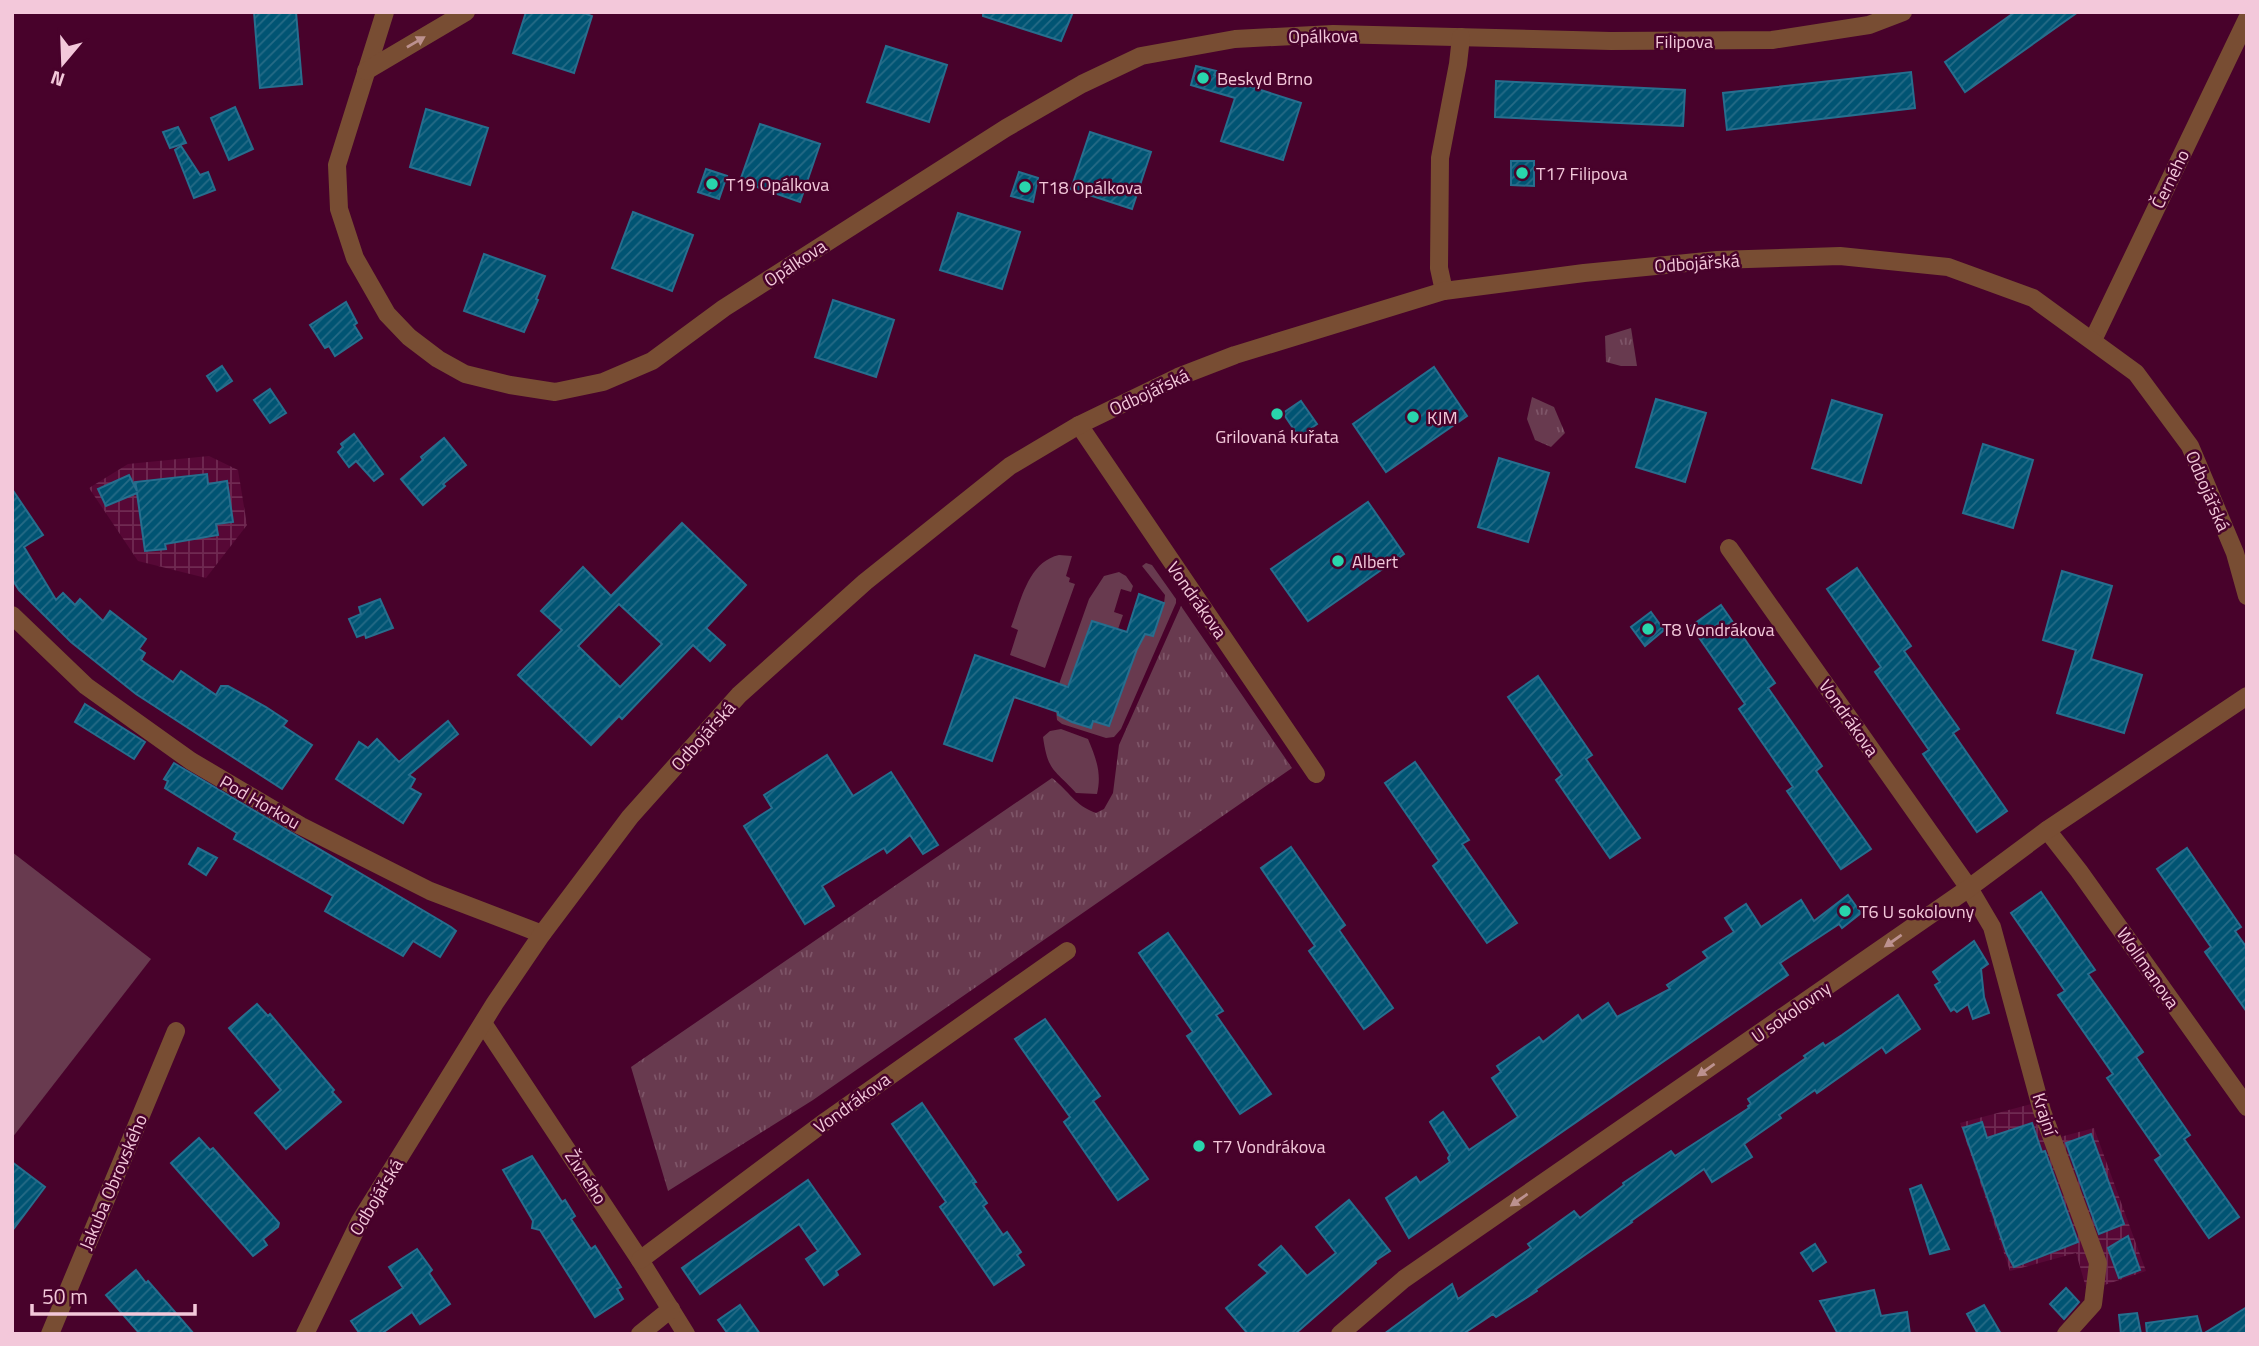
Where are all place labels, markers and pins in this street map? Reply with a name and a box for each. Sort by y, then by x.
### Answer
place label: Beskyd Brno [1217,65,1313,92]
marker: Beskyd Brno [1195,70,1211,86]
place label: T17 Filipova [1536,160,1627,187]
marker: T17 Filipova [1514,165,1530,181]
place label: T19 Opálkova [726,171,829,198]
place label: T18 Opálkova [1039,174,1142,201]
marker: T19 Opálkova [704,176,720,192]
marker: T18 Opálkova [1017,179,1033,195]
place label: KJM [1427,404,1458,431]
marker: Grilovaná kuřata [1269,406,1285,422]
marker: KJM [1405,409,1421,425]
place label: Grilovaná kuřata [1215,423,1339,450]
place label: Albert [1352,548,1399,575]
marker: Albert [1330,553,1346,569]
place label: T8 Vondrákova [1662,616,1775,643]
marker: T8 Vondrákova [1640,621,1656,637]
place label: T6 U sokolovny [1859,898,1975,925]
marker: T6 U sokolovny [1837,903,1853,919]
place label: T7 Vondrákova [1213,1133,1326,1160]
marker: T7 Vondrákova [1191,1138,1207,1154]

